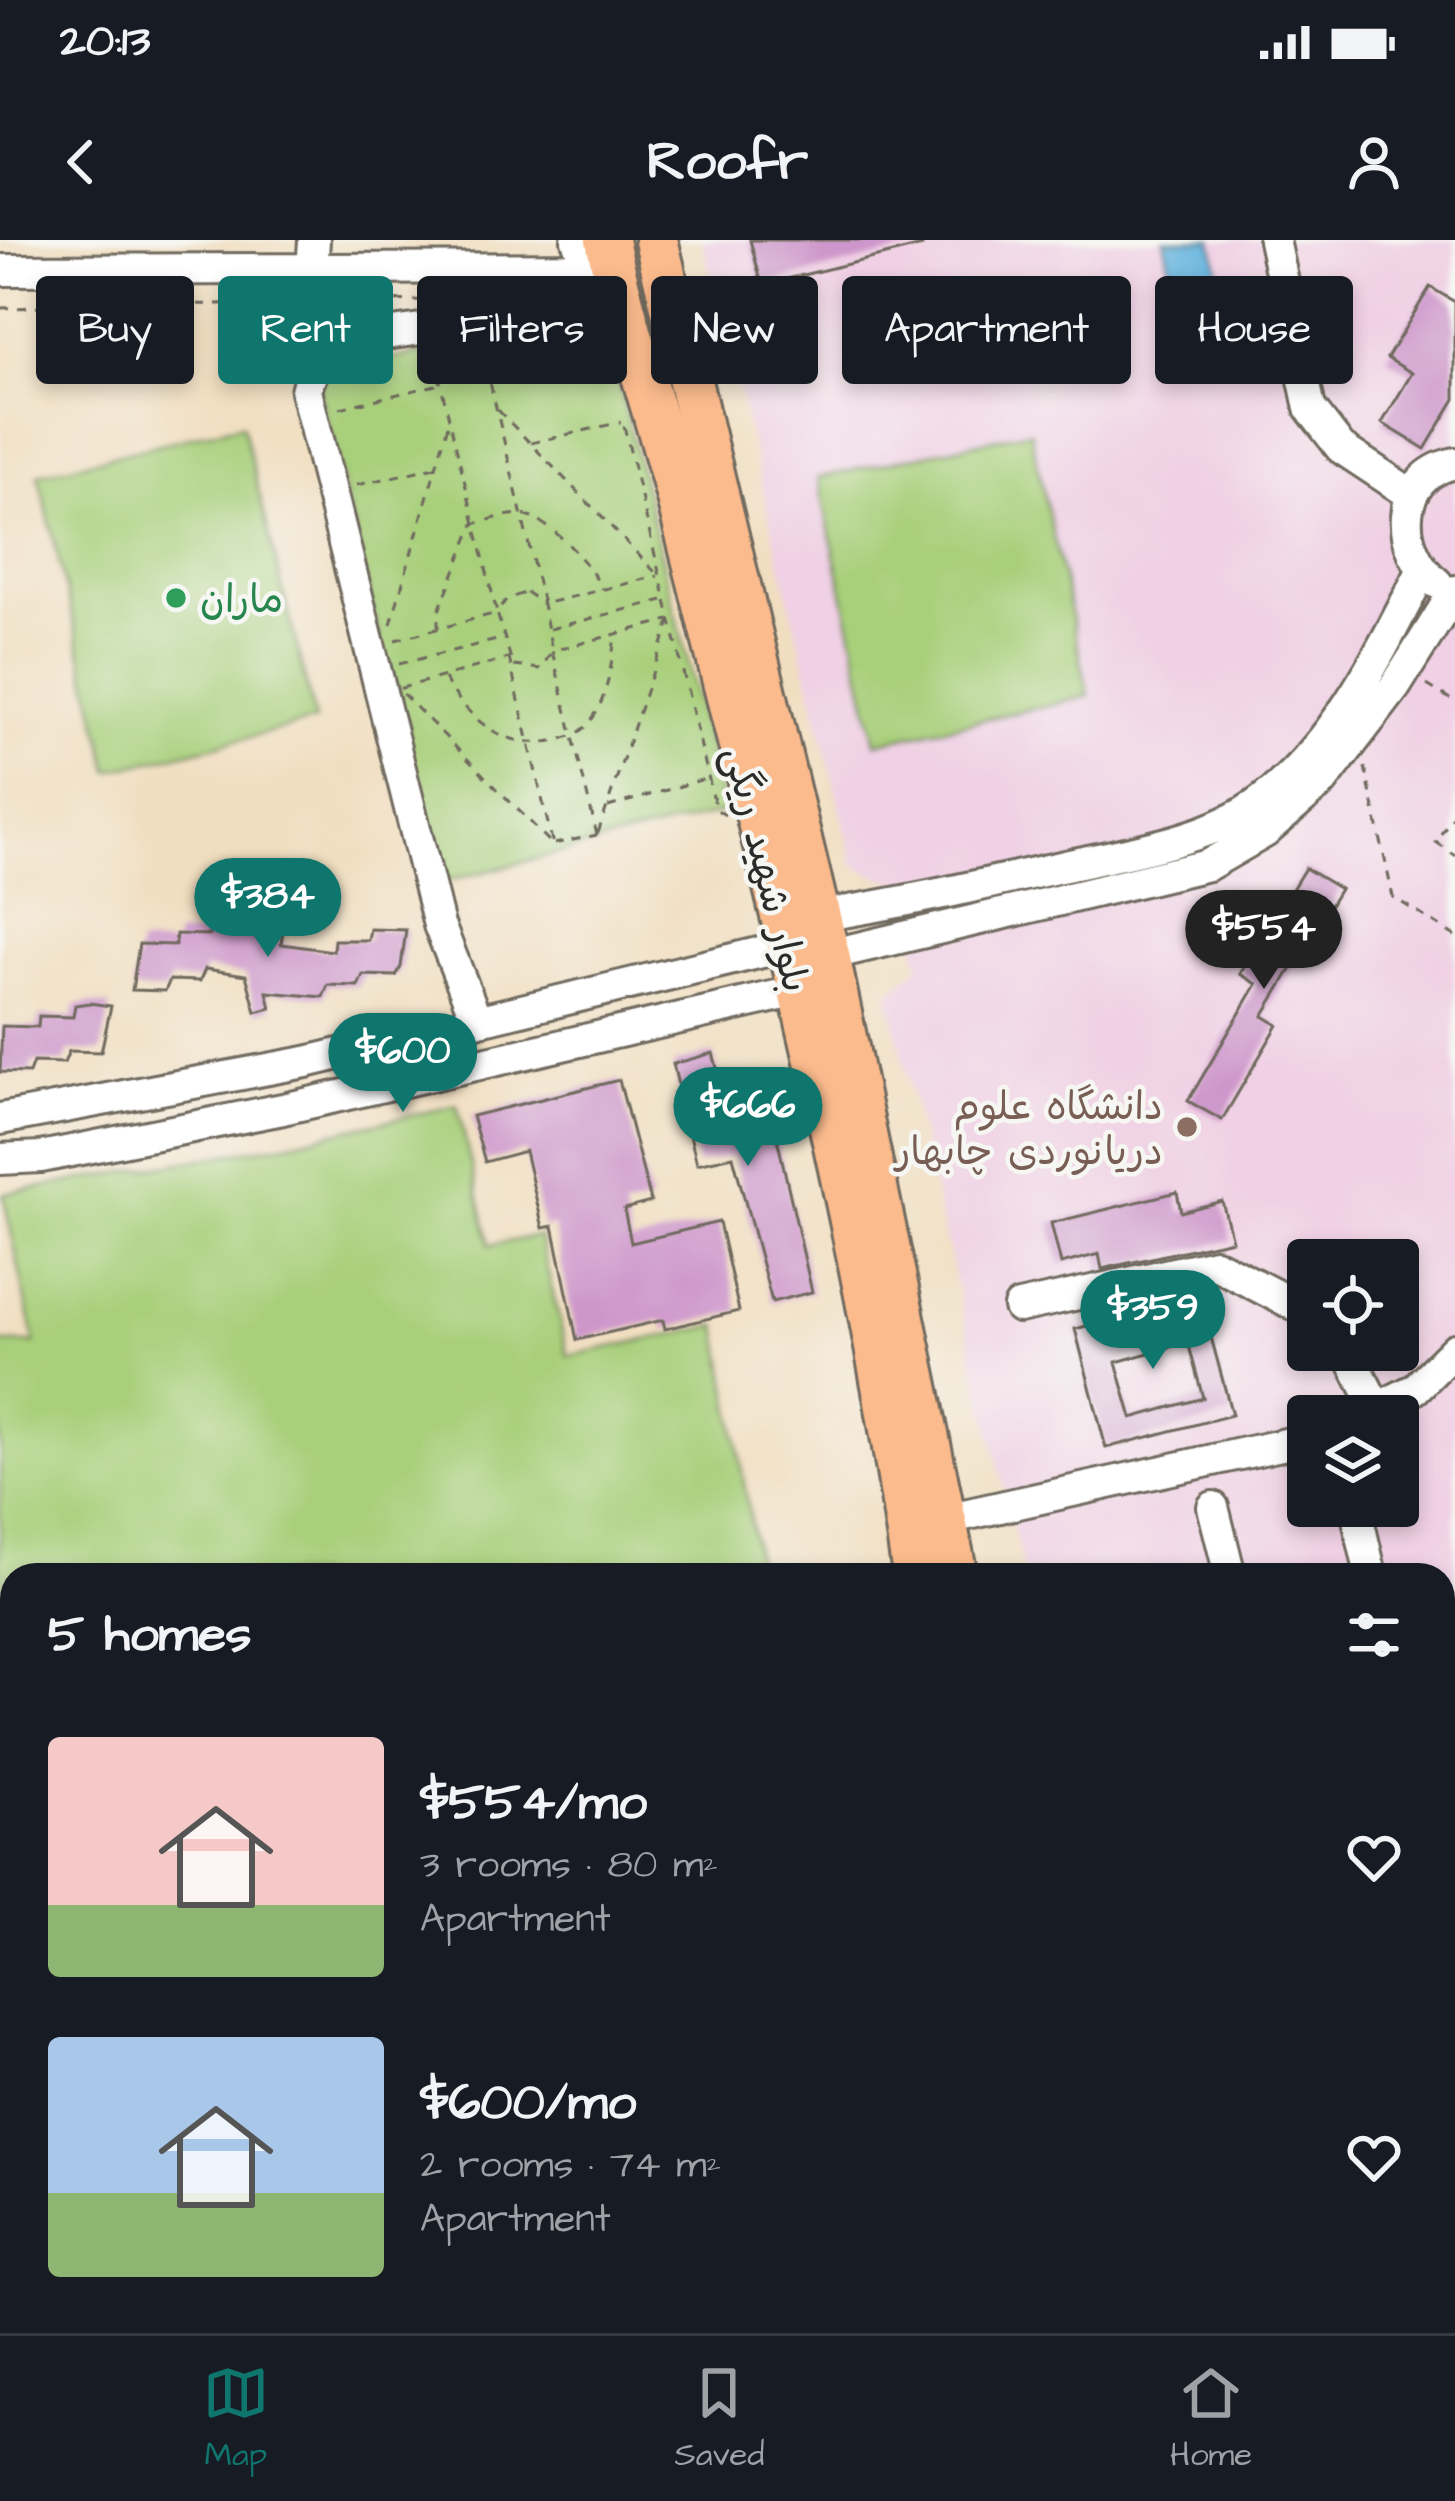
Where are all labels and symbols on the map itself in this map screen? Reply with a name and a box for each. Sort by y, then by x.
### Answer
place label: ماران [200,574,283,628]
marker: ماران [163,585,189,611]
street label: بلوار شهید ریگی [709,741,822,998]
pin: $384 [197,858,339,960]
pin: $554 [1193,890,1335,992]
pin: $600 [332,1013,474,1115]
pin: $666 [677,1067,819,1169]
place label: دانشگاه علوم دریانوردی چابهار [893,1081,1163,1180]
marker: دانشگاه علوم دریانوردی چابهار [1174,1114,1200,1140]
pin: $359 [1082,1270,1224,1372]

